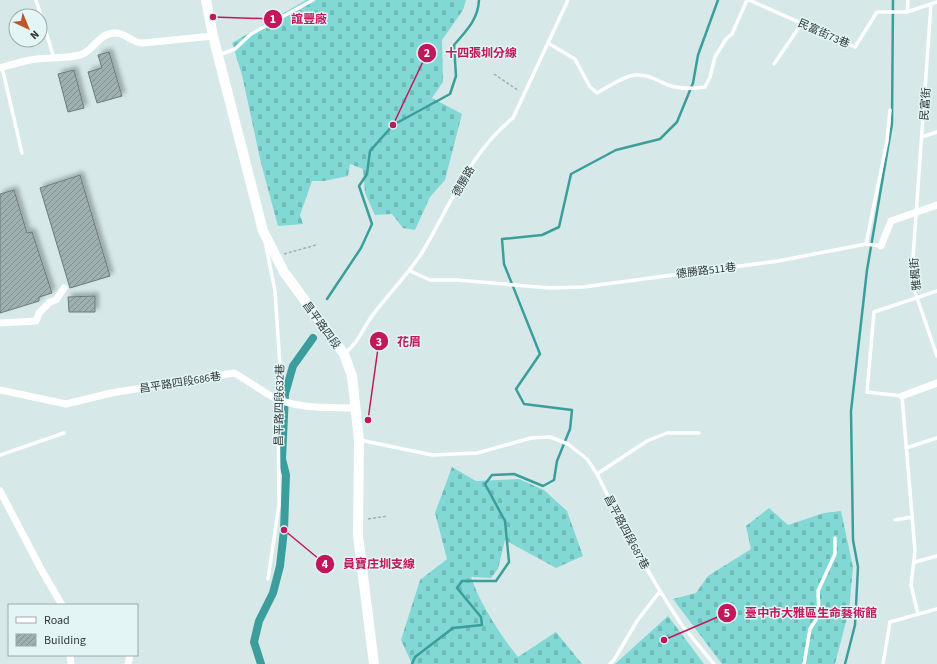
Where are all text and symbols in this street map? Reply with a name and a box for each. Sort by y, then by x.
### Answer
callout: 誼豐廠 [263,7,335,31]
north arrow [8,8,48,48]
text: 1 [270,11,276,28]
text: 誼豐廠 [291,11,327,28]
street label: 民富街73巷 [796,15,852,51]
text: N [27,27,42,43]
callout: 十四張圳分線 [417,41,525,65]
text: 2 [424,45,430,62]
text: 十四張圳分線 [445,45,517,62]
street label: 民富街 [917,87,934,121]
street label: 德勝路 [449,163,478,199]
street label: 雅楓街 [907,257,924,291]
street label: 德勝路511巷 [675,259,737,282]
street label: 昌平路四段 [299,299,344,352]
callout: 花眉 [369,329,429,353]
text: 3 [376,334,382,351]
text: 花眉 [397,334,421,351]
street label: 昌平路四段632巷 [271,364,288,446]
street label: 昌平路四段686巷 [138,369,222,396]
street label: 昌平路四段687巷 [601,492,653,572]
callout: 員寶庄圳支線 [315,552,423,576]
text: 4 [322,556,329,573]
text: 員寶庄圳支線 [343,556,415,573]
callout: 臺中市大雅區生命藝術館 [717,601,885,625]
legend [8,604,138,656]
text: 5 [724,605,730,622]
text: 臺中市大雅區生命藝術館 [745,605,877,622]
text: Road [44,612,70,629]
text: Building [44,632,86,649]

